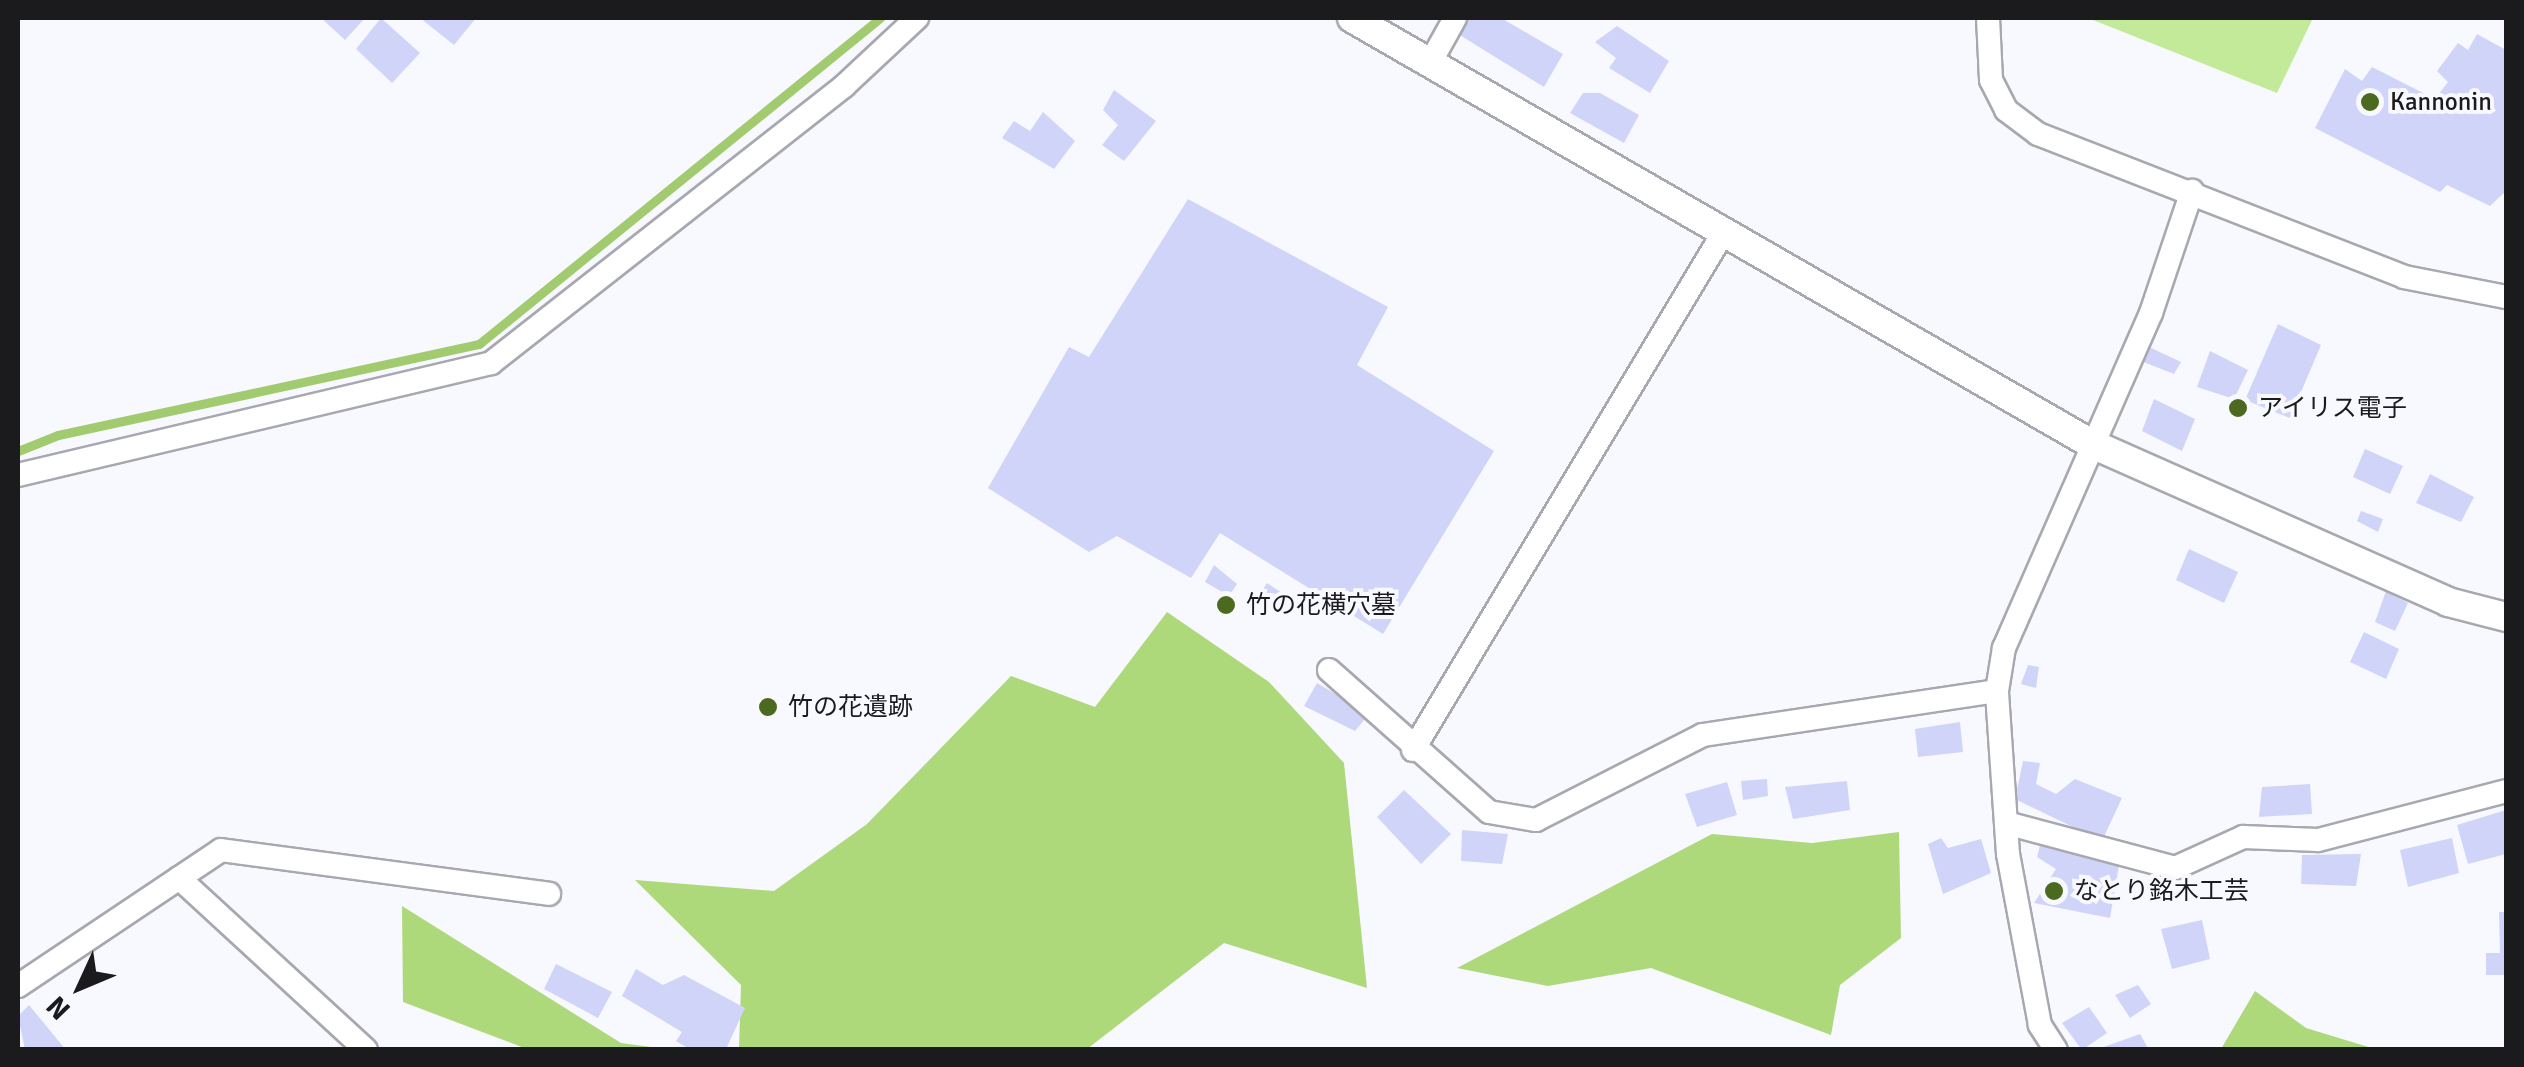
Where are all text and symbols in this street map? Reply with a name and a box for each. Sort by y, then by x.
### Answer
place label: Kannonin [2390,87,2492,117]
marker: Kannonin [2359,91,2381,113]
place label: アイリス電子 [2258,393,2408,423]
marker: アイリス電子 [2227,397,2249,419]
place label: 竹の花横穴墓 [1246,590,1396,620]
marker: 竹の花横穴墓 [1215,594,1237,616]
place label: 竹の花遺跡 [788,692,913,722]
marker: 竹の花遺跡 [757,696,779,718]
place label: なとり銘木工芸 [2074,876,2249,906]
marker: なとり銘木工芸 [2043,880,2065,902]
north arrow [30,937,130,1037]
text: N [39,989,77,1027]

